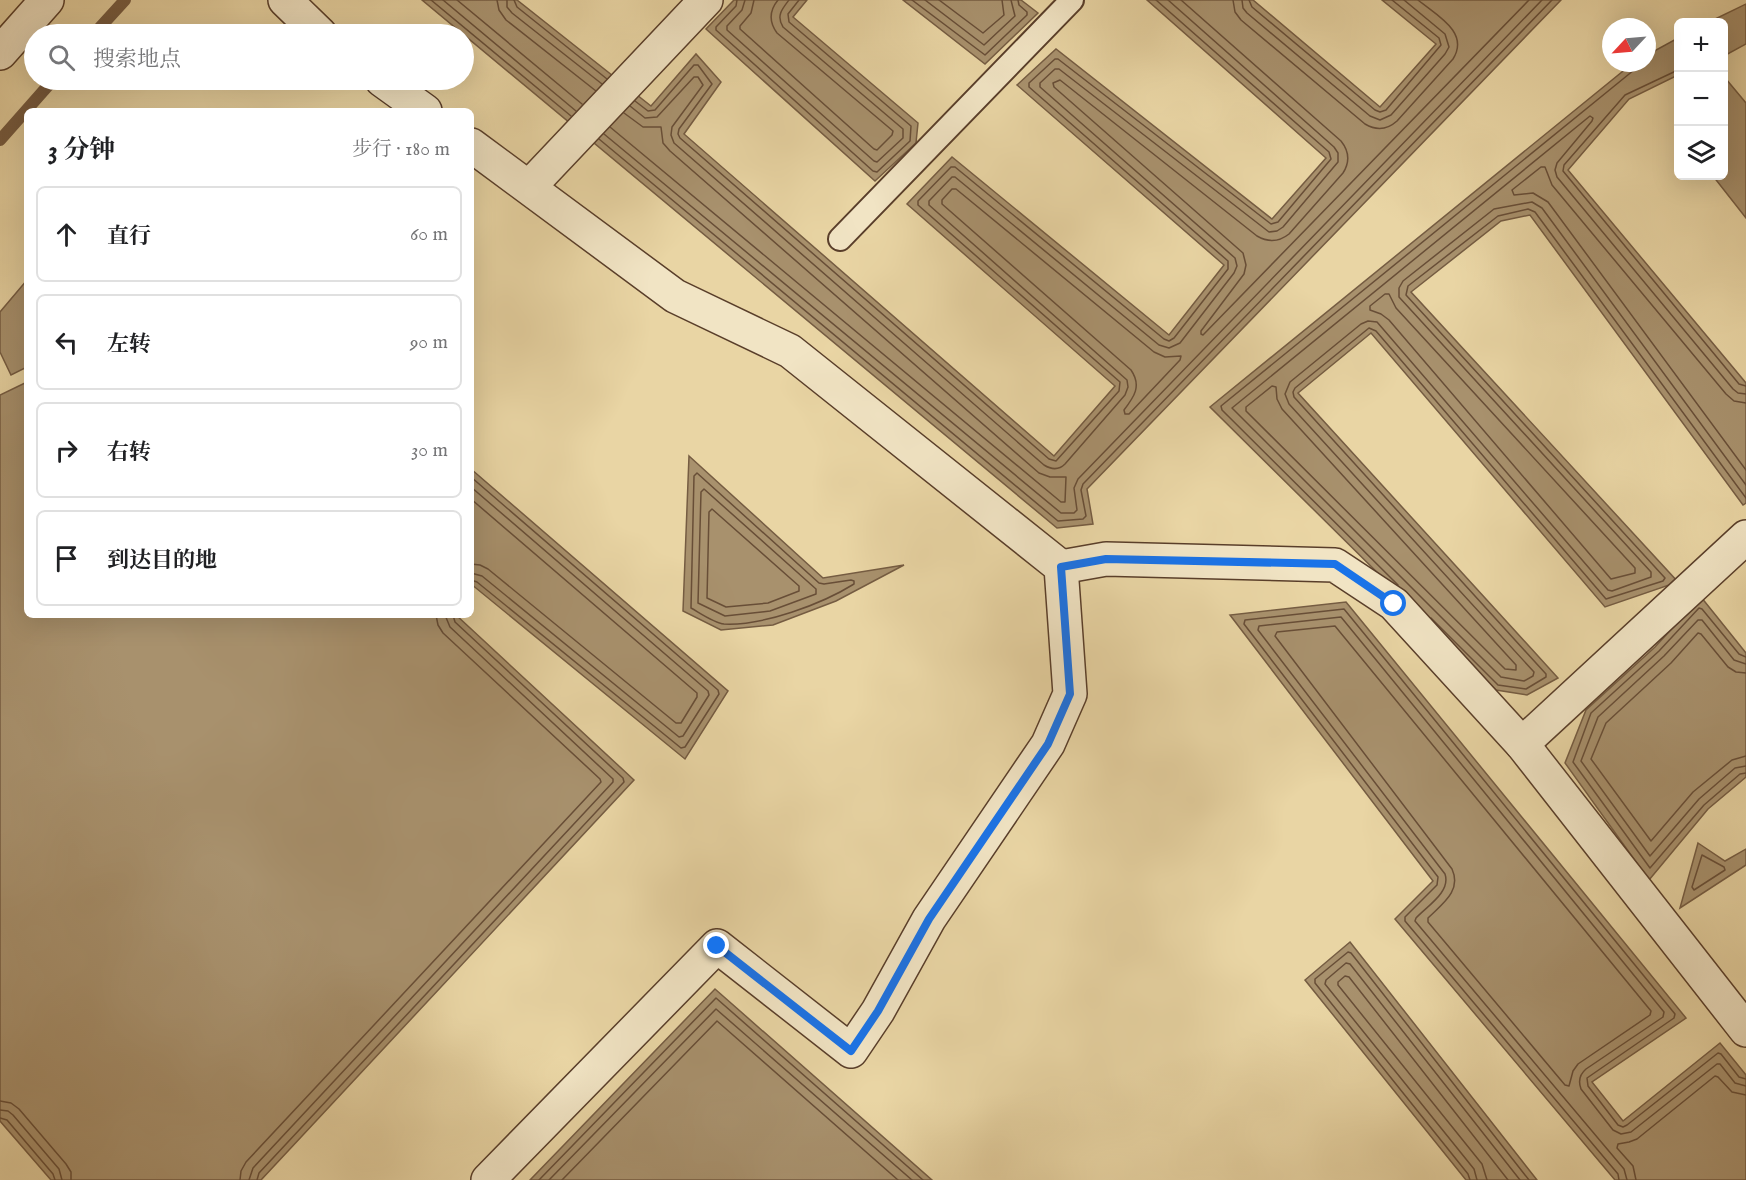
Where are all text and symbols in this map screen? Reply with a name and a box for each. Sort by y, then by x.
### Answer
north arrow [1602,18,1656,72]
map controls [1674,18,1728,180]
button: + [1674,18,1728,72]
search box [24,24,474,90]
icon: search [45,41,78,74]
text: 搜索地点 [93,46,181,74]
button: − [1674,72,1728,126]
button: layers [1674,126,1728,180]
text: 3 分钟 [48,134,115,167]
text: 步行 · 180 m [352,137,450,162]
icon: ahead [50,218,83,251]
text: 60 m [410,222,448,247]
text: 直行 [107,223,151,251]
icon: left [50,326,83,359]
text: 90 m [410,330,448,355]
text: 左转 [107,331,151,359]
icon: right [50,434,83,467]
text: 30 m [411,438,448,463]
text: 右转 [107,439,151,467]
icon: arrive [50,542,83,575]
text: 到达目的地 [107,547,217,575]
route start [1380,590,1406,616]
route end [703,932,729,958]

